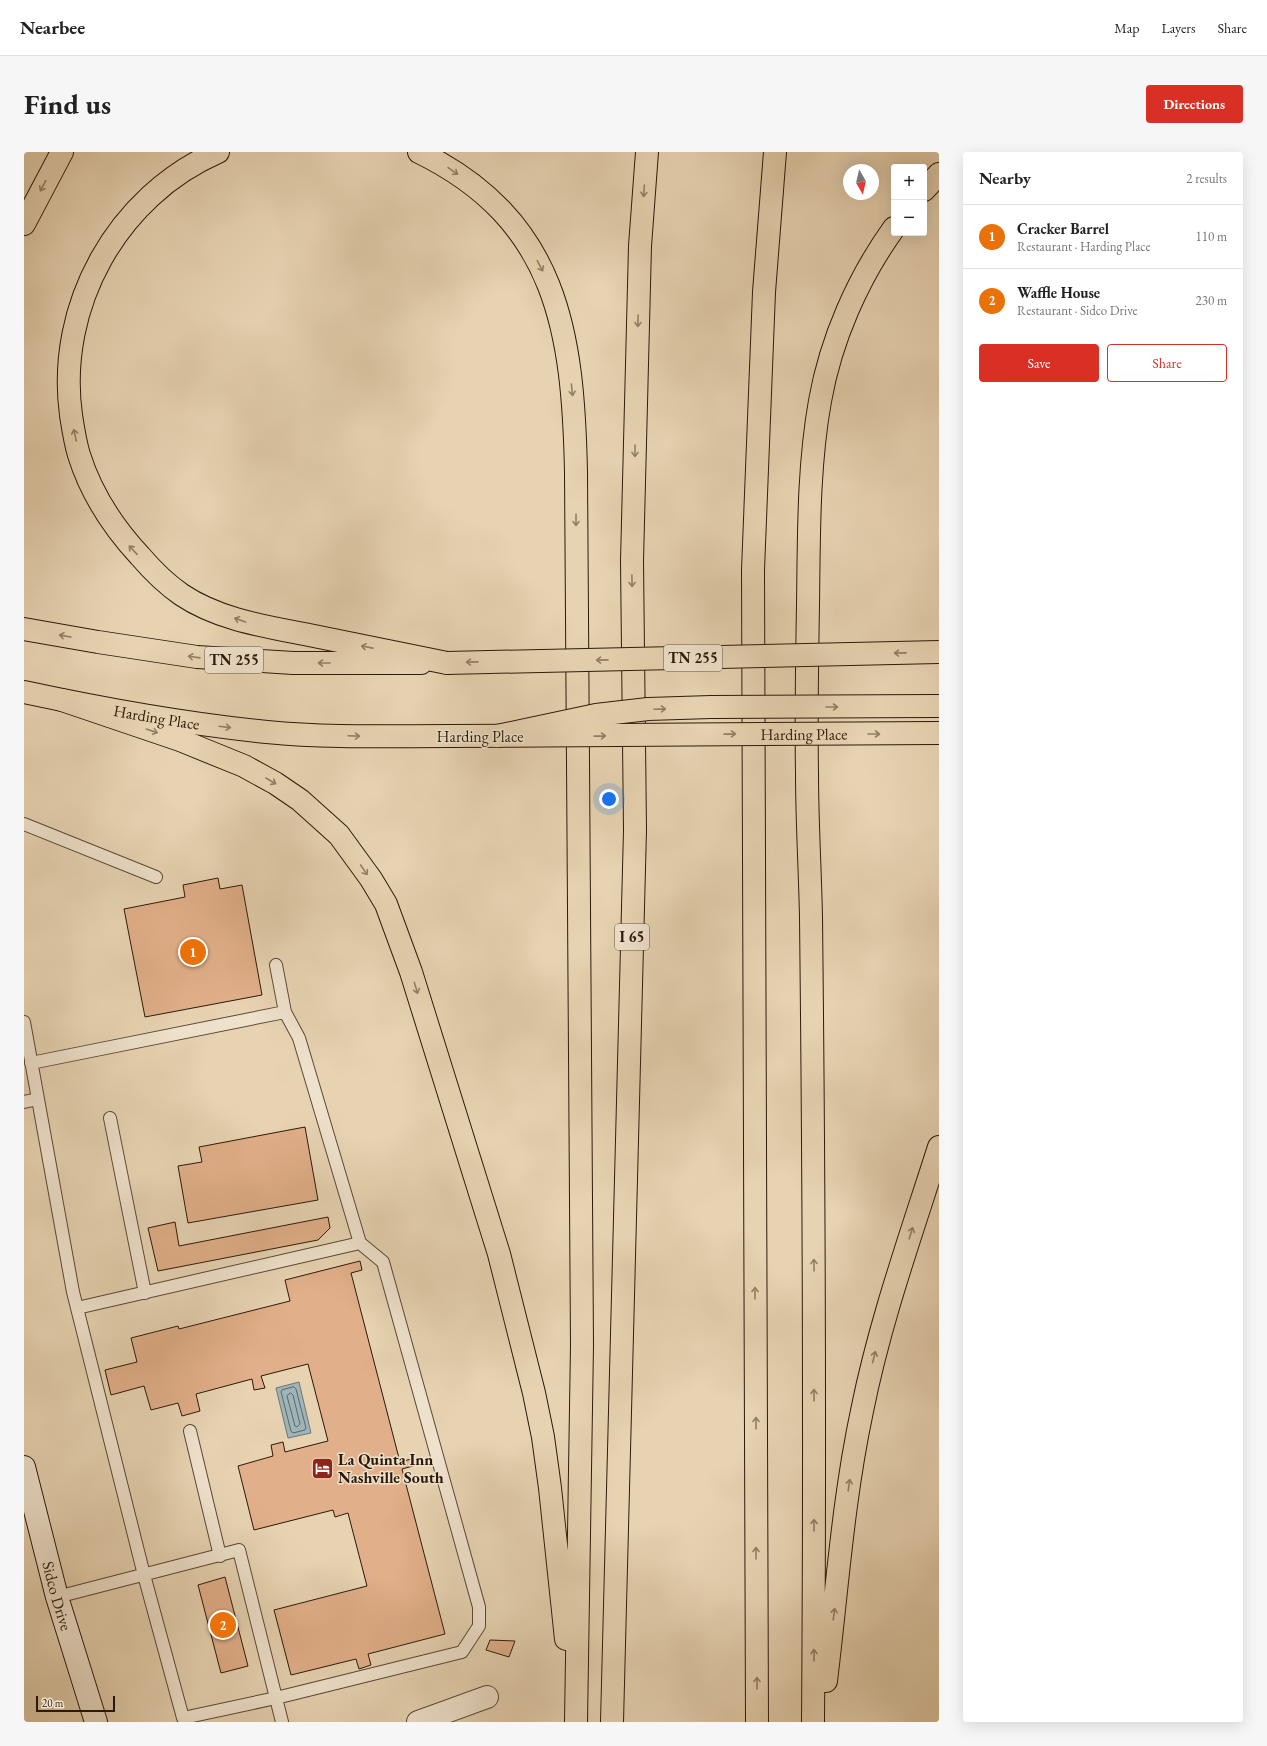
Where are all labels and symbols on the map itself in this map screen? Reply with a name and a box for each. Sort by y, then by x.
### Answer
north arrow [843,164,879,200]
one-way arrow [448,167,459,175]
one-way arrow [38,180,46,192]
one-way arrow [641,184,648,197]
one-way arrow [536,259,544,271]
one-way arrow [634,314,642,327]
one-way arrow [569,383,576,396]
one-way arrow [70,429,78,442]
one-way arrow [631,444,639,457]
one-way arrow [572,513,580,526]
one-way arrow [129,544,138,555]
one-way arrow [628,574,636,587]
one-way arrow [234,616,247,623]
one-way arrow [59,632,72,640]
one-way arrow [361,643,374,651]
road number: TN 255 [664,645,722,671]
road number: TN 255 [205,647,263,673]
one-way arrow [894,649,907,657]
one-way arrow [188,653,201,661]
one-way arrow [596,656,609,663]
one-way arrow [318,659,331,667]
one-way arrow [466,659,479,666]
street label: Harding Place [112,700,201,735]
one-way arrow [825,703,838,710]
one-way arrow [653,705,666,713]
one-way arrow [218,723,231,731]
street label: Harding Place [760,724,848,745]
street label: Harding Place [437,726,523,747]
one-way arrow [145,727,157,735]
one-way arrow [867,730,880,738]
one-way arrow [723,731,736,738]
one-way arrow [347,732,360,740]
one-way arrow [593,732,606,740]
one-way arrow [265,778,277,786]
your location [599,789,619,809]
one-way arrow [360,864,368,875]
road number: I 65 [615,924,649,950]
pin: 1 [180,937,206,967]
one-way arrow [413,982,420,995]
one-way arrow [908,1226,915,1239]
one-way arrow [810,1259,818,1272]
one-way arrow [751,1287,759,1300]
one-way arrow [871,1351,878,1364]
one-way arrow [810,1389,818,1402]
one-way arrow [752,1417,760,1430]
place label: La Quinta Inn Nashville South [338,1449,444,1488]
hotel icon: La Quinta Inn Nashville South [310,1455,336,1481]
one-way arrow [845,1479,853,1492]
one-way arrow [810,1519,818,1532]
one-way arrow [752,1547,760,1560]
street label: Sidco Drive [37,1559,77,1633]
one-way arrow [830,1608,838,1621]
pin: 2 [210,1610,236,1640]
one-way arrow [810,1649,818,1662]
one-way arrow [753,1677,761,1690]
scale bar [36,1694,115,1713]

